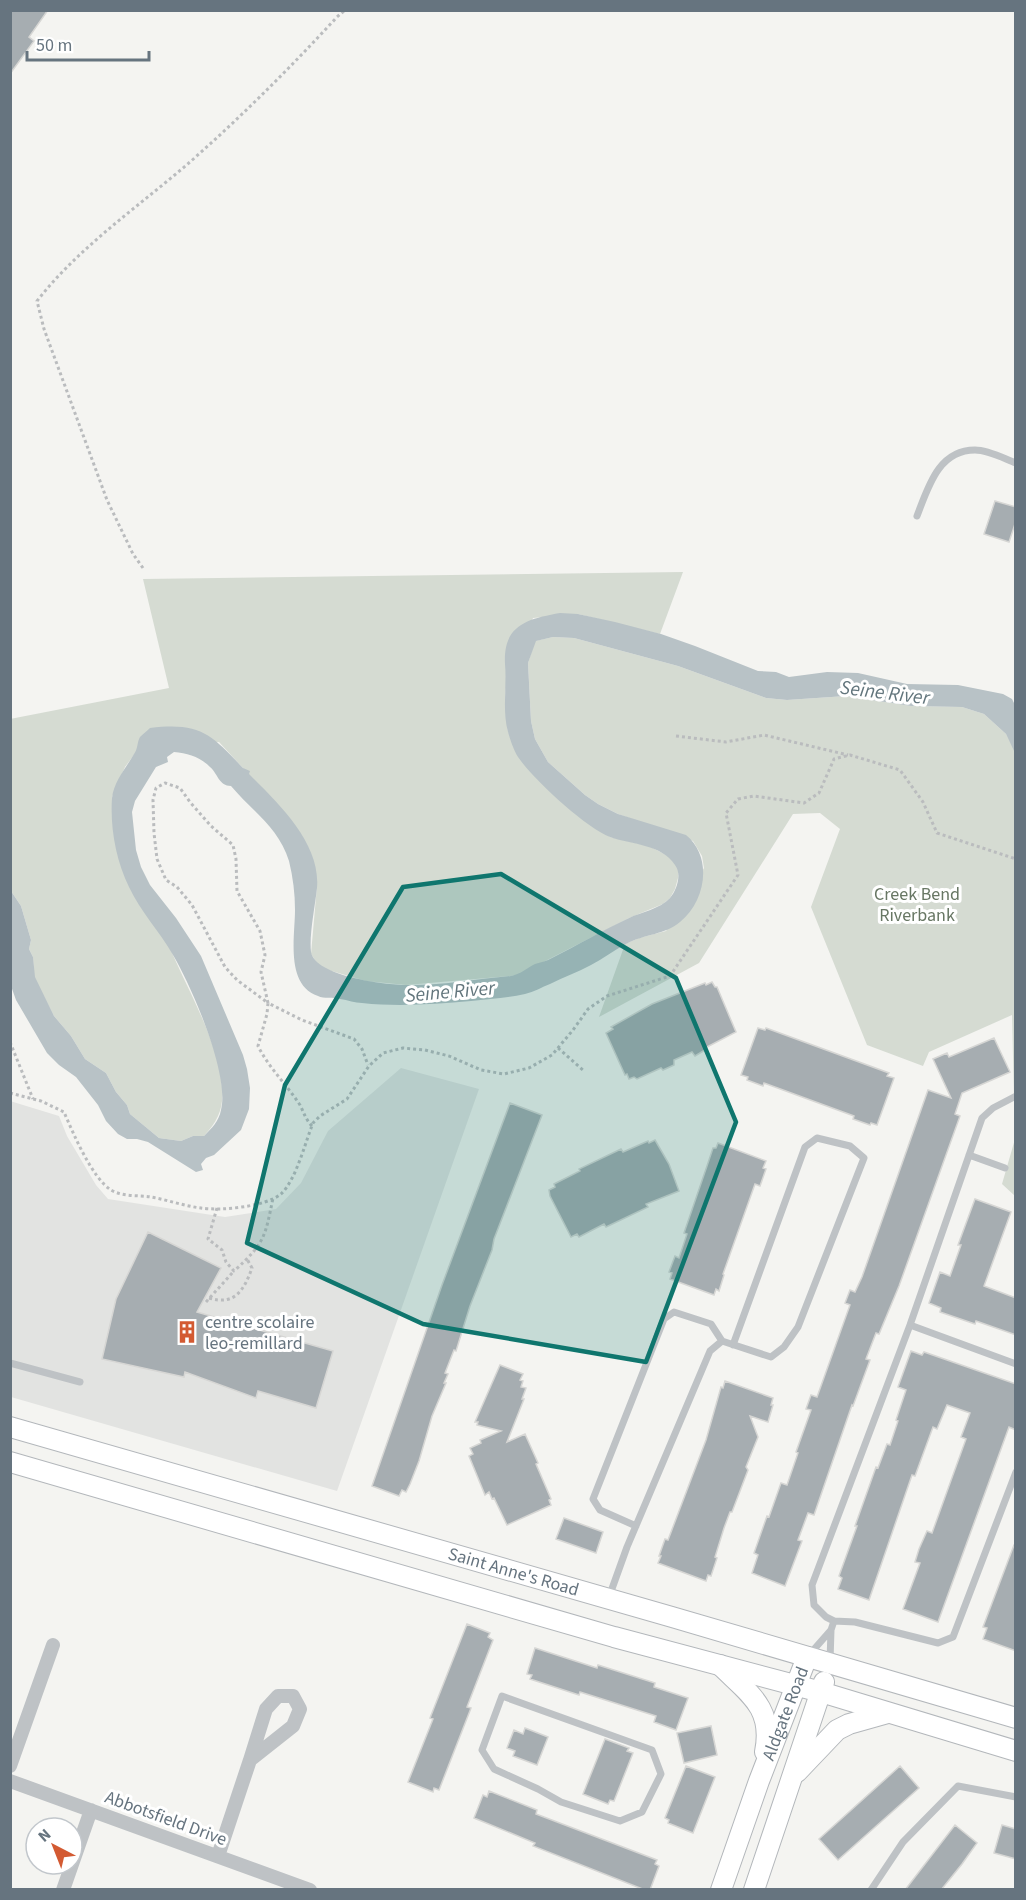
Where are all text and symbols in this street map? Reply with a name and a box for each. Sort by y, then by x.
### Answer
scale bar [27,24,148,62]
text: 50 m [36,33,72,58]
water label: Seine River [839,674,932,712]
park label: Creek Bend Riverbank [874,882,960,928]
water label: Seine River [404,974,497,1010]
place label: centre scolaire leo-remillard [205,1310,315,1356]
building icon: centre scolaire leo-remillard [174,1319,200,1345]
street label: Saint Anne's Road [445,1541,582,1603]
street label: Aldgate Road [756,1663,815,1764]
street label: Abbotsfield Drive [101,1785,230,1852]
north arrow [24,1816,84,1876]
text: N [33,1824,56,1847]

